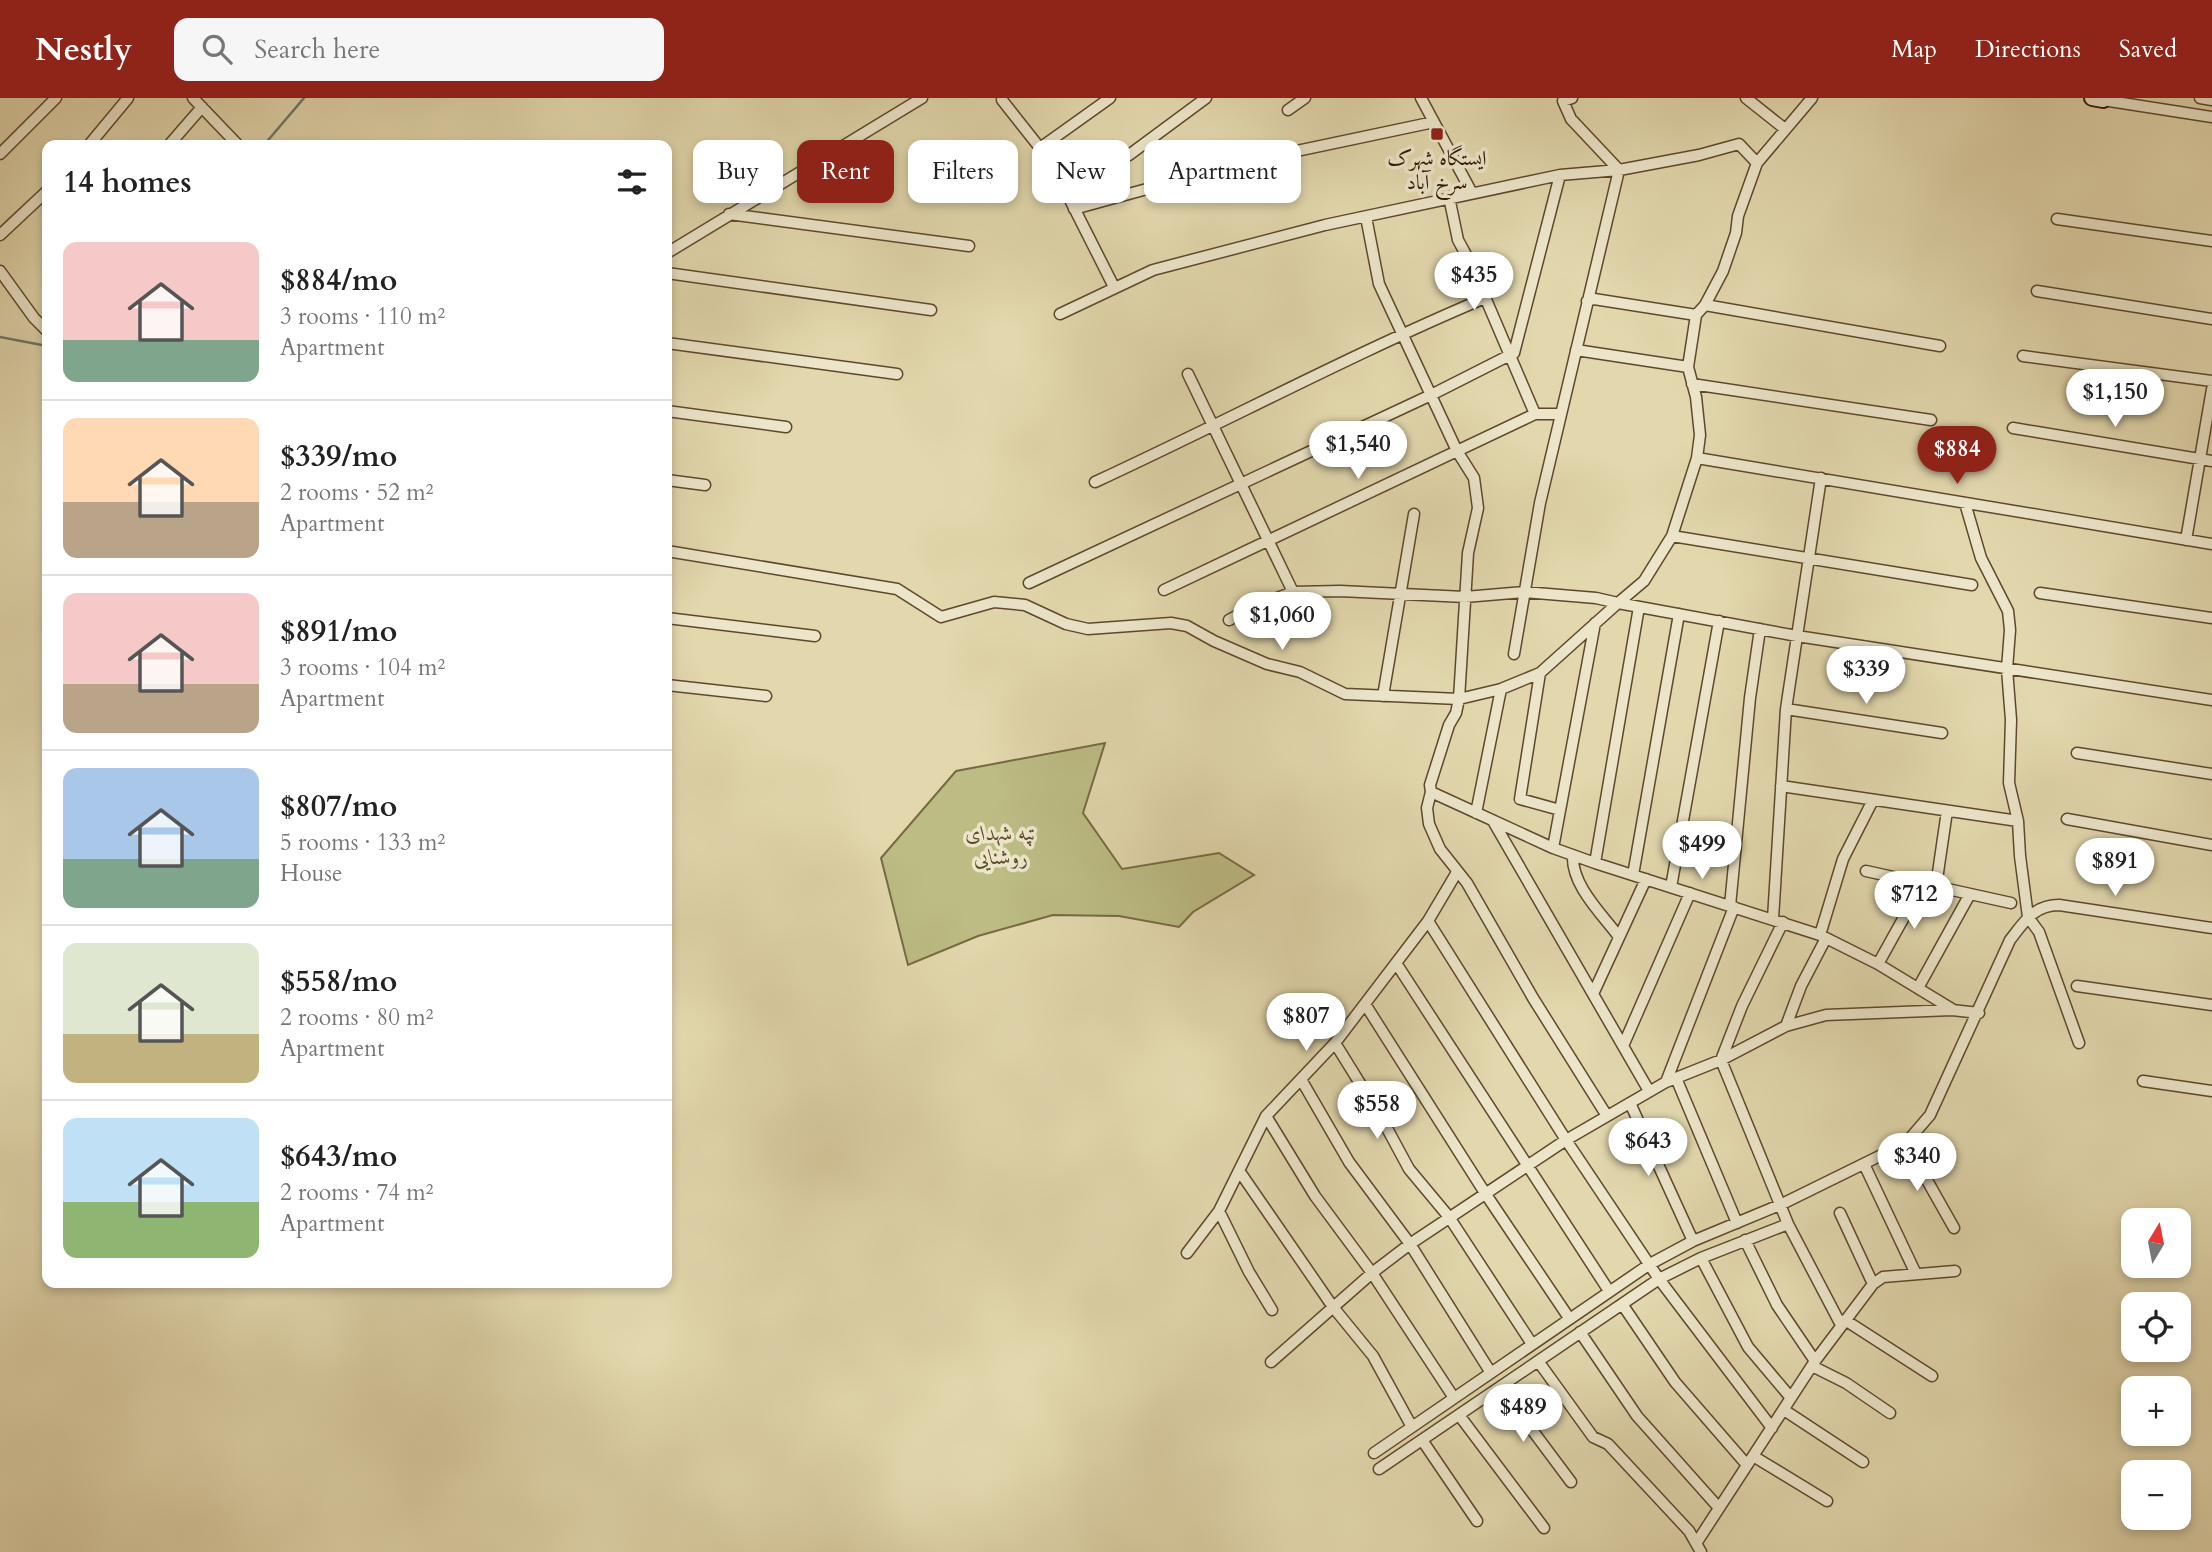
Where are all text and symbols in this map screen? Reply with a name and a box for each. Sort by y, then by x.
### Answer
search box [174,18,664,81]
text: Nestly [35,27,132,72]
icon: search [198,30,236,68]
text: Search here [254,32,380,67]
text: Map [1891,33,1937,66]
text: Directions [1975,33,2081,66]
text: Saved [2119,33,2177,66]
marker: ایستگاه شهرک سرخ آباد [1429,126,1445,142]
chip: Buy [693,140,783,203]
chip: Rent [797,140,894,203]
chip: Filters [908,140,1018,203]
chip: New [1032,140,1130,203]
chip: Apartment [1144,140,1301,203]
place label: ایستگاه شهرک سرخ آباد [1387,144,1487,201]
text: 14 homes [63,162,192,203]
icon: filters [613,163,651,201]
pin: $435 [1433,252,1515,312]
text: $435 [1450,259,1498,290]
text: $884/mo [280,260,397,301]
icon: home [119,270,203,354]
text: 3 rooms · 110 m² [280,301,445,332]
text: Apartment [280,332,384,363]
pin: $1,150 [2058,370,2172,429]
text: $1,150 [2082,376,2148,407]
pin: $1,540 [1301,422,1415,481]
pin: $884 [1916,426,1998,486]
text: $1,540 [1325,428,1391,459]
text: $884 [1933,433,1981,464]
text: $339/mo [280,436,397,477]
icon: home [119,446,203,530]
text: 2 rooms · 52 m² [280,477,433,508]
text: Apartment [280,508,384,539]
pin: $1,060 [1225,592,1339,652]
text: $1,060 [1249,599,1315,630]
text: $891/mo [280,611,397,652]
icon: home [119,621,203,705]
pin: $339 [1825,646,1907,706]
text: 3 rooms · 104 m² [280,652,445,683]
text: $339 [1842,653,1890,684]
text: Apartment [280,683,384,714]
text: $807/mo [280,786,397,827]
icon: home [119,796,203,880]
park label: تپه شهدای روشنایی [965,819,1037,872]
pin: $499 [1661,822,1743,881]
text: 5 rooms · 133 m² [280,827,445,858]
text: $499 [1678,828,1726,859]
pin: $891 [2074,838,2156,898]
text: $891 [2091,845,2139,876]
text: House [280,858,342,889]
pin: $712 [1873,872,1955,931]
text: $712 [1890,878,1938,909]
text: $558/mo [280,961,397,1002]
icon: home [119,971,203,1055]
pin: $807 [1265,993,1347,1053]
text: $807 [1282,1000,1330,1031]
text: 2 rooms · 80 m² [280,1002,433,1033]
text: Apartment [280,1033,384,1064]
pin: $558 [1336,1082,1418,1141]
text: $558 [1353,1088,1401,1119]
pin: $643 [1607,1118,1689,1178]
text: $643 [1624,1125,1672,1156]
pin: $340 [1876,1134,1958,1193]
text: $643/mo [280,1136,397,1177]
text: $340 [1893,1140,1941,1171]
icon: home [119,1146,203,1230]
text: 2 rooms · 74 m² [280,1177,433,1208]
text: Apartment [280,1208,384,1239]
north arrow [2121,1208,2191,1278]
map controls [2121,1208,2191,1530]
button: locate [2121,1292,2191,1362]
button: + [2121,1376,2191,1446]
pin: $489 [1482,1384,1564,1444]
text: $489 [1499,1391,1547,1422]
button: − [2121,1460,2191,1530]

